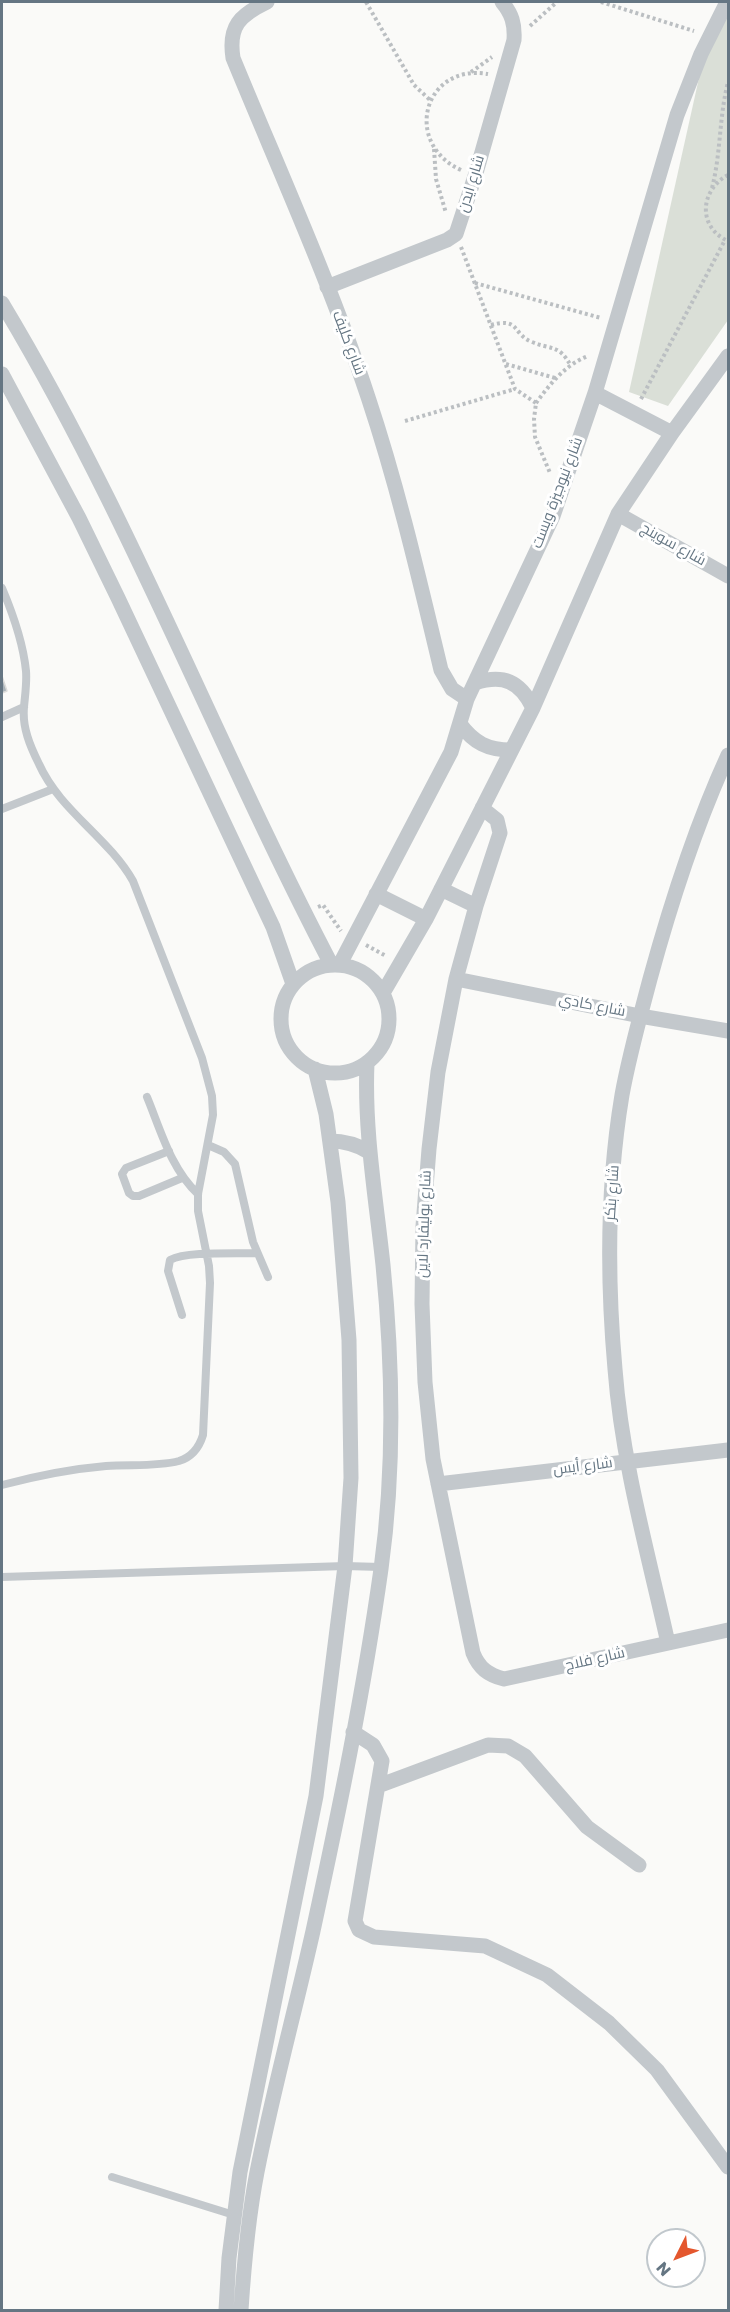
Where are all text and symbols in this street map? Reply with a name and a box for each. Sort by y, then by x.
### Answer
street label: شارع ايدن [455,153,489,215]
street label: شارع كليف [328,308,368,378]
street label: شارع نيوجيزة ويست [529,435,587,551]
street label: شارع سوينج [637,520,709,570]
street label: شارع كادي [557,991,627,1021]
street label: شارع بنكر [602,1165,624,1221]
street label: شارع بوليفارد لاين [414,1170,436,1278]
street label: شارع أيس [552,1454,614,1480]
street label: شارع فلاج [563,1644,627,1676]
north arrow [646,2228,706,2288]
text: N [651,2257,676,2281]

